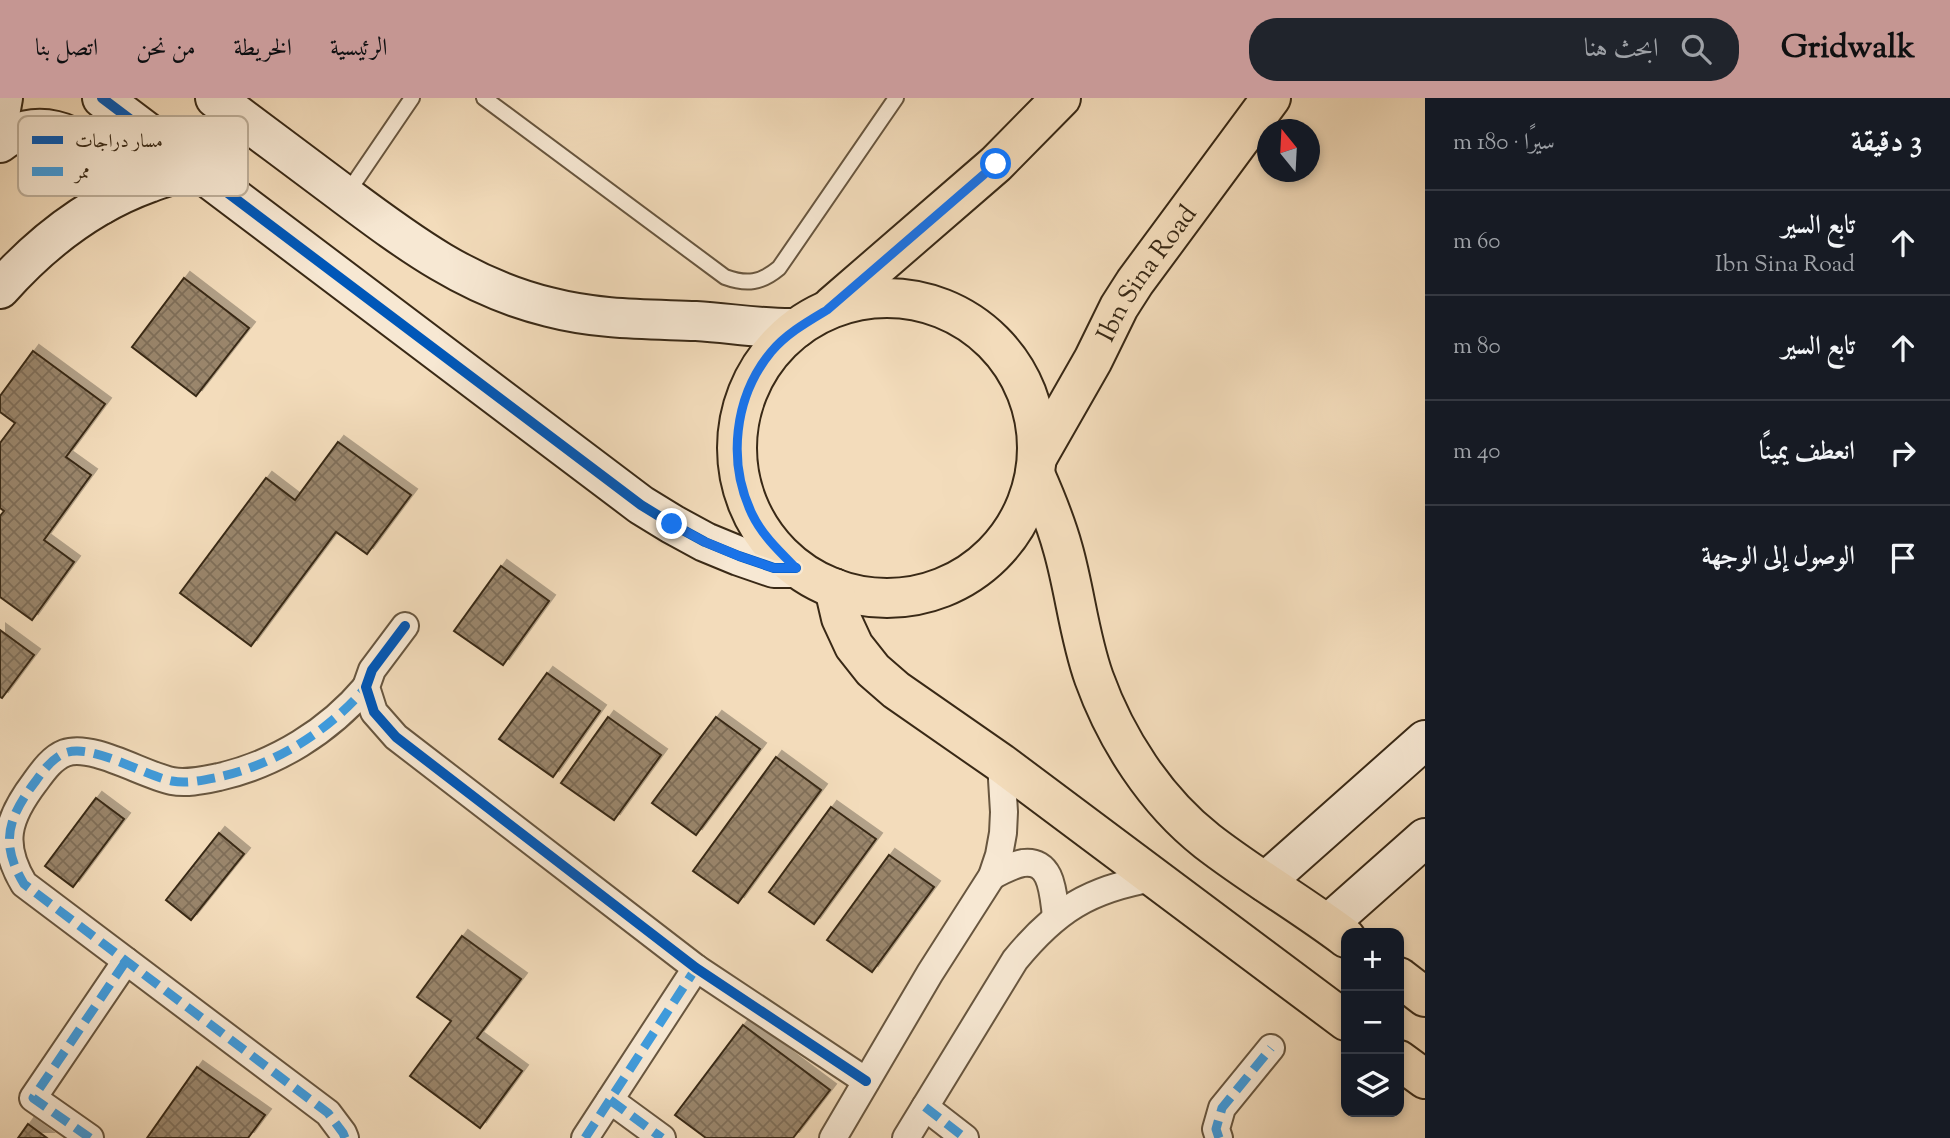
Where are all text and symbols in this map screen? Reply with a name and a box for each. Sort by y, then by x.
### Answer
search box [1249,18,1739,81]
text: Gridwalk [1781,25,1915,73]
icon: search [1677,30,1715,68]
text: ابحث هنا [1584,31,1659,68]
text: اتصل بنا [35,32,98,66]
text: من نحن [136,32,196,66]
text: الخريطة [234,32,292,66]
text: الرئيسية [330,32,388,66]
legend [18,116,248,196]
north arrow [1257,119,1320,182]
text: 3 دقيقة [1851,122,1922,165]
text: سيرًا · 180 m [1453,127,1555,160]
text: مسار دراجات [75,129,163,156]
route start [980,148,1011,179]
text: ممر [73,160,90,187]
street label: Ibn Sina Road [1089,198,1207,349]
text: تابع السير [1782,208,1855,245]
icon: ahead [1884,224,1922,262]
text: 60 m [1453,226,1501,259]
text: Ibn Sina Road [1715,249,1855,282]
text: تابع السير [1782,329,1855,366]
icon: ahead [1884,329,1922,367]
text: 80 m [1453,331,1501,364]
text: انعطف يمينًا [1759,434,1855,471]
icon: right [1884,434,1922,472]
text: 40 m [1453,436,1501,469]
route end [656,508,687,539]
text: الوصول إلى الوجهة [1701,539,1855,576]
icon: arrive [1884,539,1922,577]
map controls [1341,928,1404,1117]
button: + [1341,928,1404,991]
button: − [1341,991,1404,1054]
button: layers [1341,1054,1404,1117]

